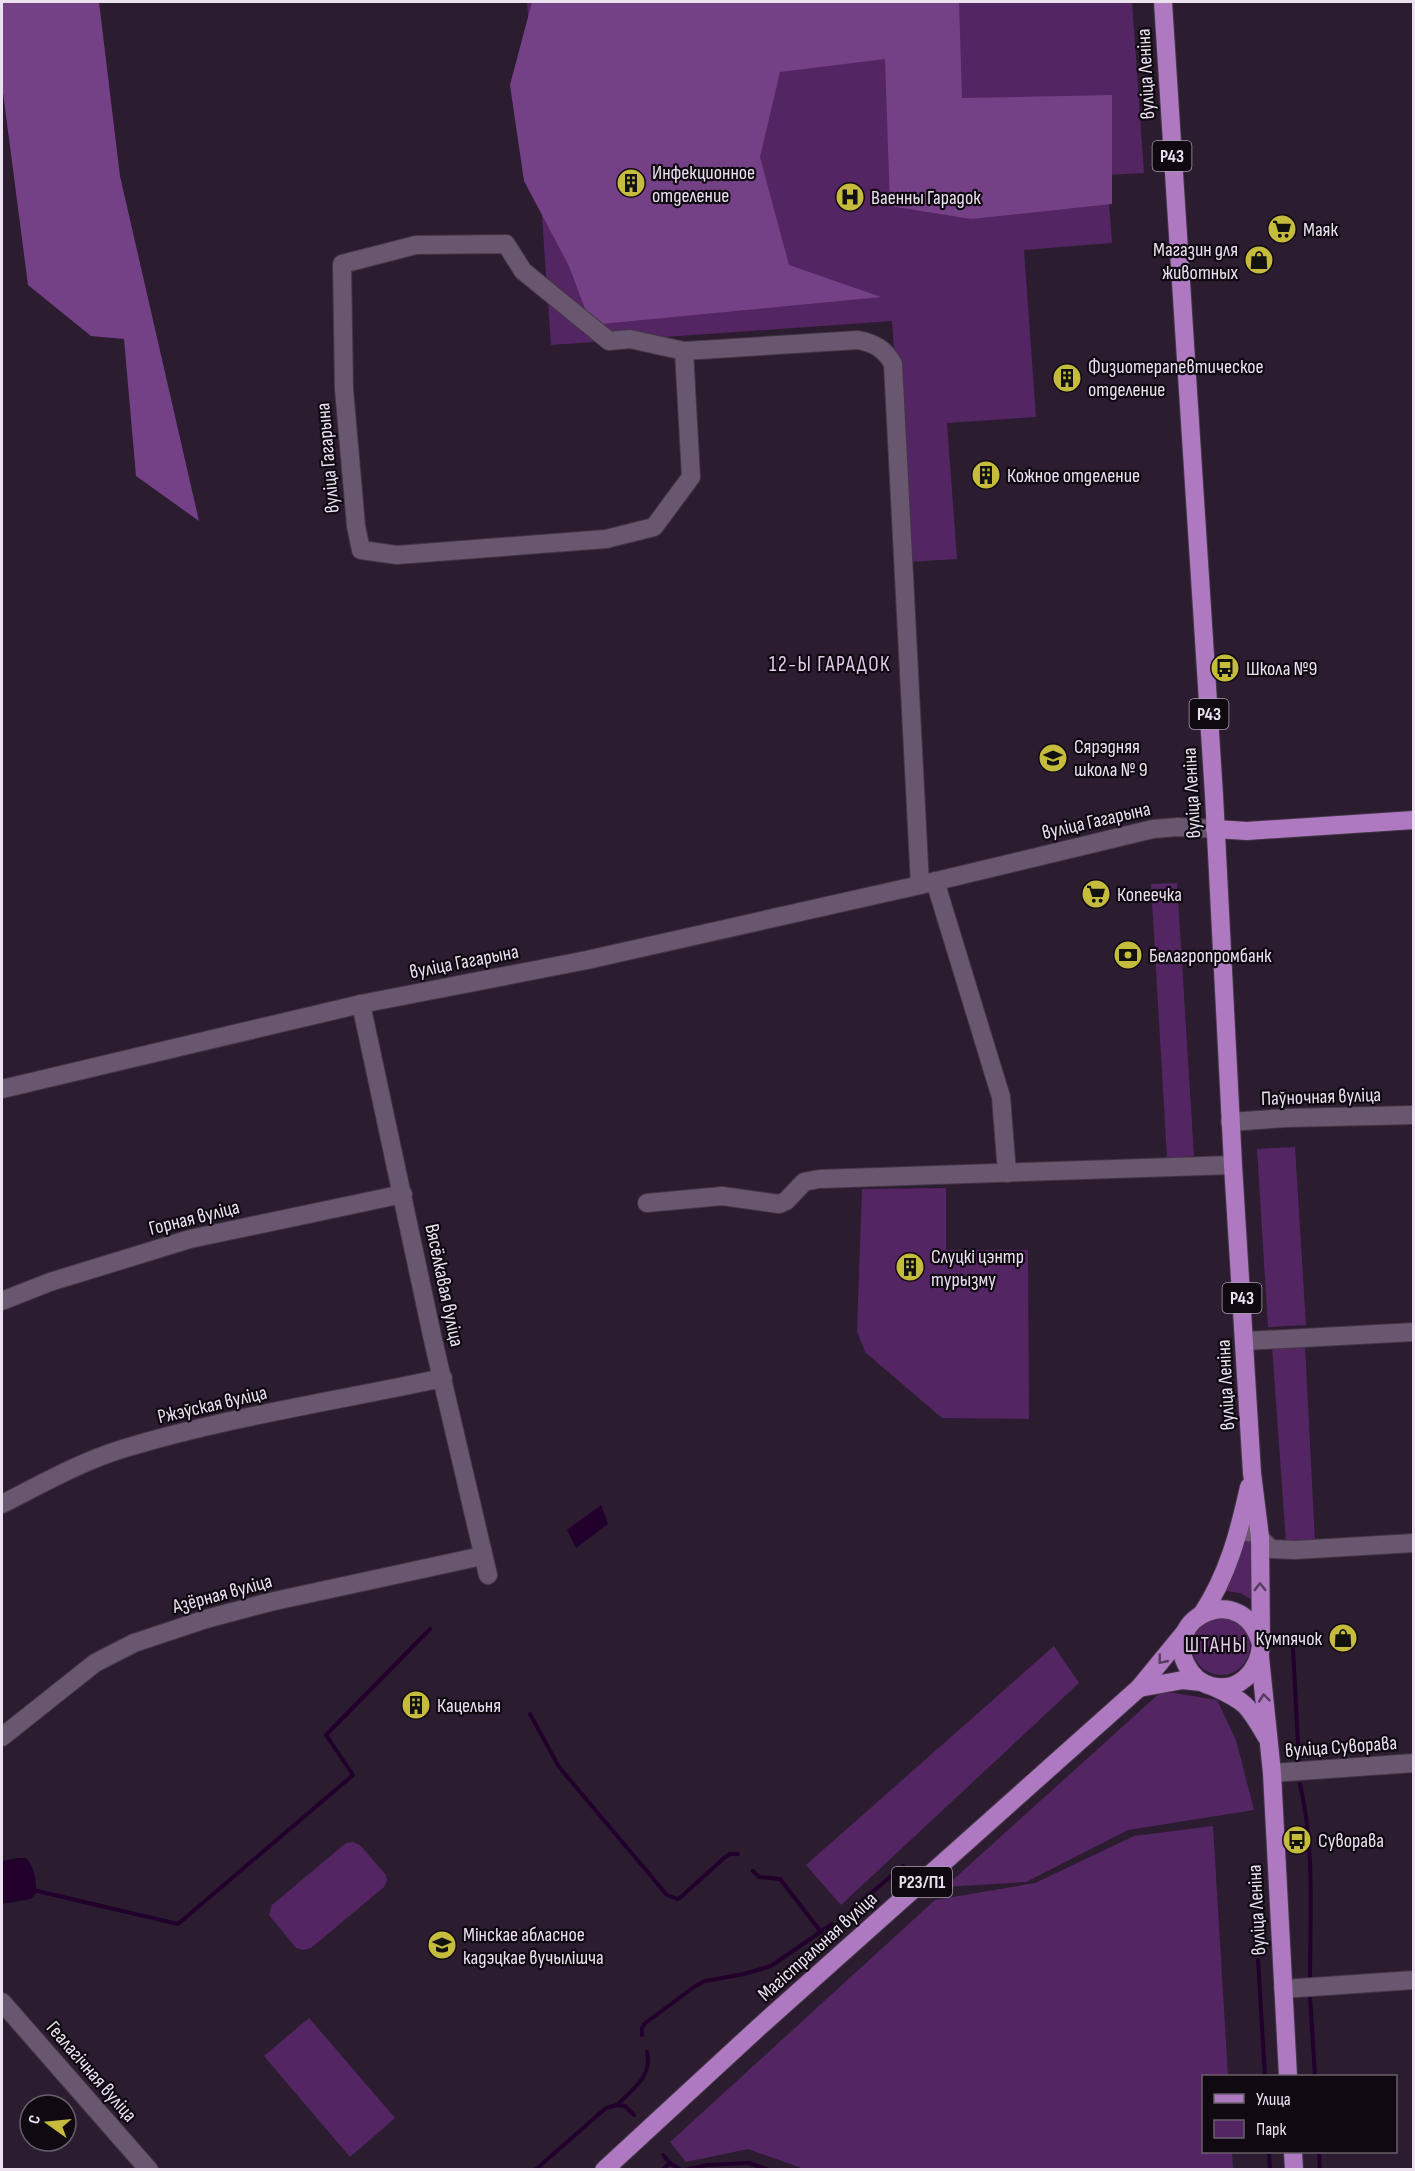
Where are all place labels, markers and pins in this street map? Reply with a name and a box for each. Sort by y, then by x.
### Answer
place label: Инфекционное отделение [652,161,755,208]
building icon: Инфекционное отделение [615,167,647,199]
hospital icon: Ваенны Гарадок [834,181,866,213]
place label: Ваенны Гарадок [871,186,981,210]
supermarket icon: Маяк [1266,213,1298,245]
place label: Маяк [1303,218,1338,242]
place label: Магазин для животных [1153,238,1238,285]
shop icon: Магазин для животных [1243,244,1275,276]
place label: Физиотерапевтическое отделение [1088,355,1264,402]
building icon: Физиотерапевтическое отделение [1051,362,1083,394]
building icon: Кожное отделение [970,459,1002,491]
place label: Кожное отделение [1007,464,1140,488]
bus stop icon: Школа №9 [1209,652,1241,684]
place label: Школа №9 [1246,657,1317,681]
place label: Сярэдняя школа № 9 [1074,735,1148,782]
school or university icon: Сярэдняя школа № 9 [1037,742,1069,774]
supermarket icon: Копеечка [1080,878,1112,910]
place label: Копеечка [1117,883,1182,907]
bank icon: Белагропромбанк [1112,939,1144,971]
place label: Белагропромбанк [1149,944,1272,968]
place label: Слуцкі цэнтр турызму [931,1245,1024,1292]
building icon: Слуцкі цэнтр турызму [894,1251,926,1283]
shop icon: Кумпячок [1327,1622,1359,1654]
place label: Кумпячок [1256,1627,1322,1651]
building icon: Кацельня [400,1689,432,1721]
place label: Кацельня [437,1694,501,1718]
bus stop icon: Суворава [1281,1824,1313,1856]
place label: Суворава [1318,1829,1384,1853]
place label: Мінскае абласное кадэцкае вучылішча [463,1923,604,1970]
school or university icon: Мінскае абласное кадэцкае вучылішча [426,1929,458,1961]

